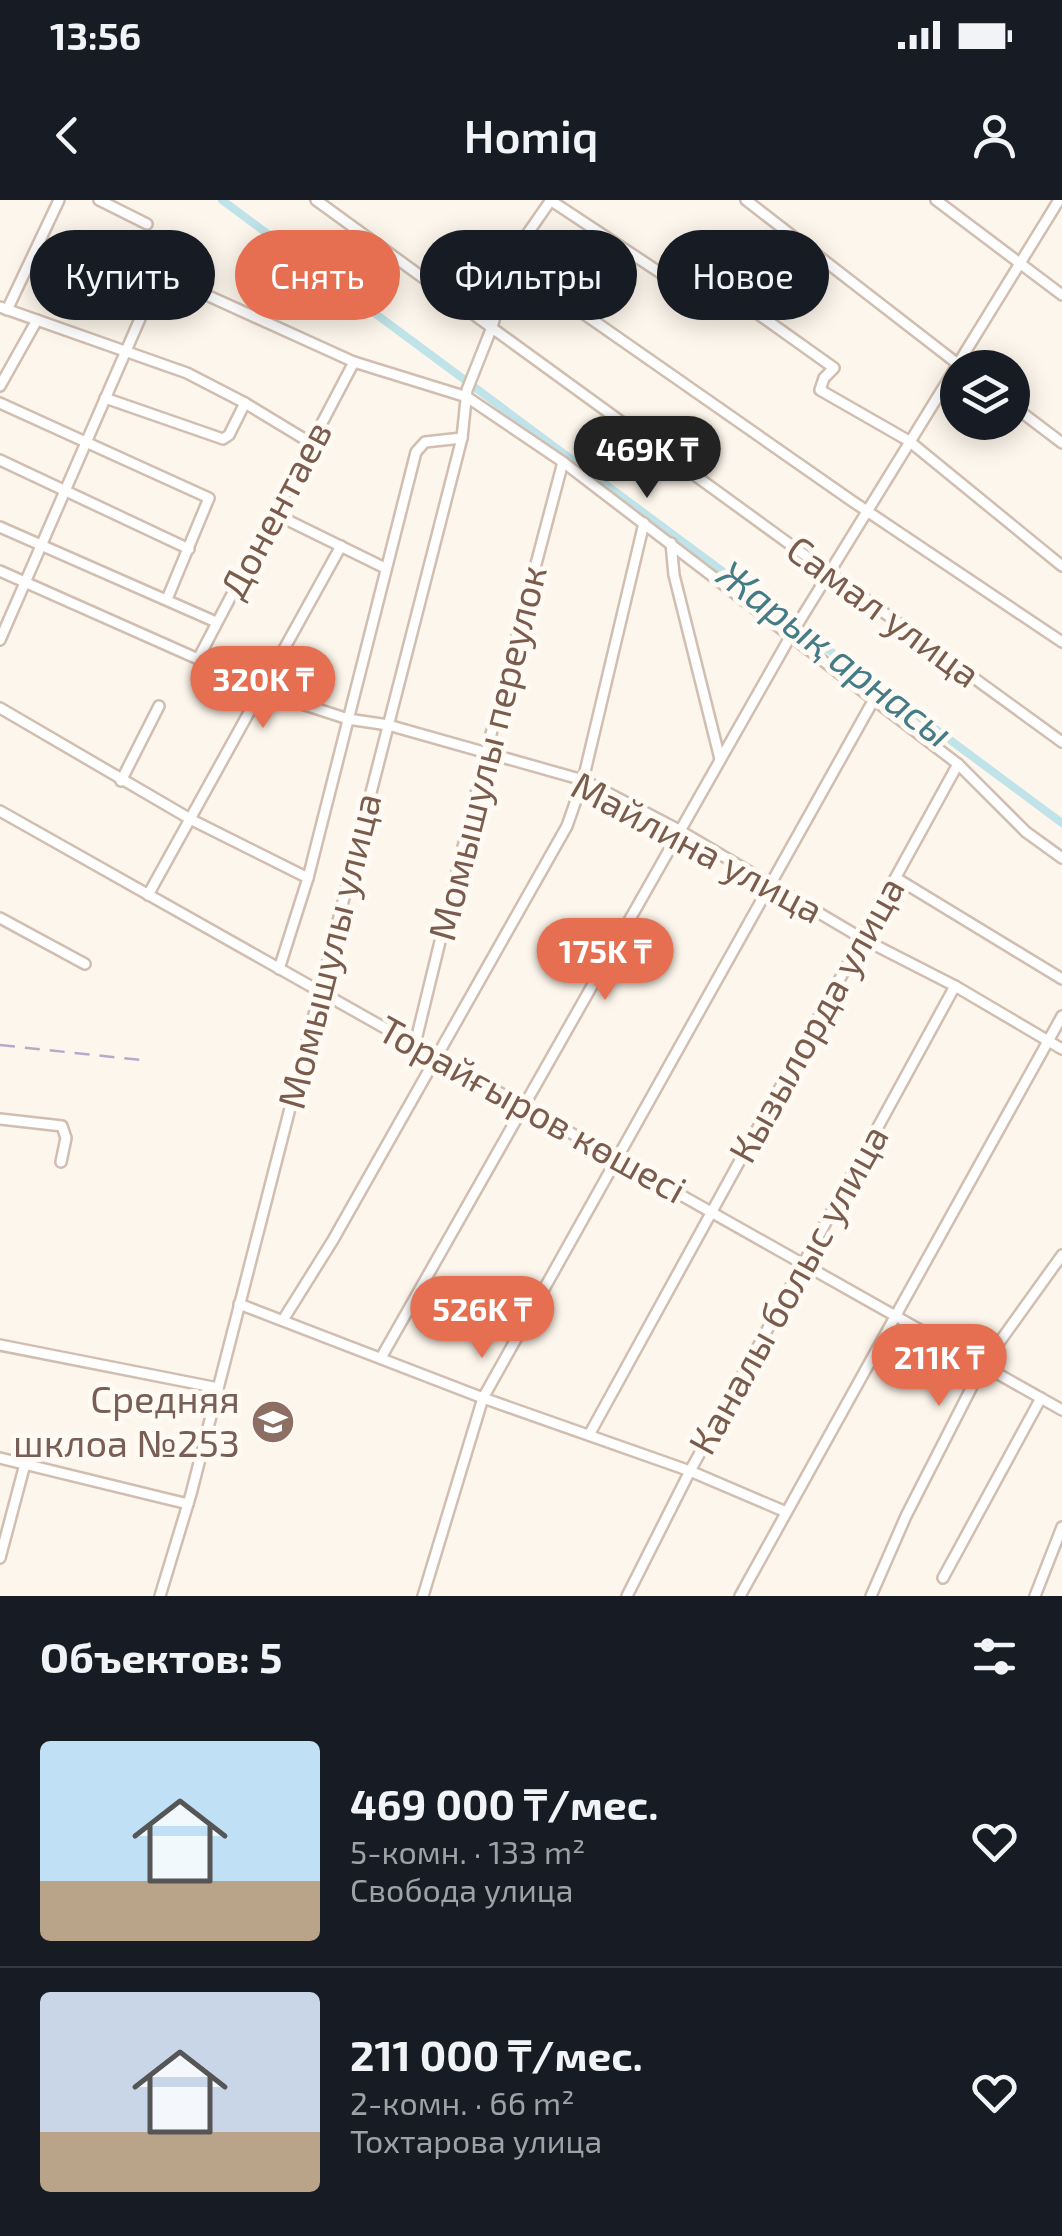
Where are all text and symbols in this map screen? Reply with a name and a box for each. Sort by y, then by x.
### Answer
text: 13:56 [50,12,141,58]
icon: back [40,108,95,163]
text: Homiq [464,108,598,162]
icon: person [967,108,1022,163]
chip: Купить [30,230,215,320]
chip: Снять [235,230,400,320]
chip: Фильтры [420,230,637,320]
chip: Новое [657,230,829,320]
map controls [940,350,1030,440]
button: layers [940,350,1030,440]
street label: Донентаев [208,413,340,605]
pin: 469K ₸ [566,416,728,501]
text: 469K ₸ [596,429,698,467]
street label: Самал улица [778,525,990,696]
water label: Жарық арнасы [709,548,963,756]
street label: Момышулы переулок [417,560,555,945]
pin: 320K ₸ [182,646,344,731]
text: 320K ₸ [212,659,314,697]
street label: Майлина улица [564,761,831,932]
street label: Момышулы улица [267,788,390,1113]
street label: Кызылорда улица [718,868,913,1170]
pin: 175K ₸ [524,918,686,1003]
text: 175K ₸ [559,931,651,969]
street label: Торайғыров көшесі [371,1005,695,1212]
street label: Каналы болыс улица [678,1116,897,1462]
pin: 526K ₸ [401,1276,563,1361]
text: 526K ₸ [432,1289,532,1327]
pin: 211K ₸ [858,1324,1020,1409]
text: 211K ₸ [894,1337,984,1375]
place label: Средняя шклоа №253 [13,1375,240,1465]
school or university icon: Средняя шклоа №253 [250,1399,296,1445]
icon: filters [967,1629,1022,1684]
text: Объектов: 5 [40,1631,282,1681]
text: 469 000 ₸/мес. [350,1778,658,1828]
icon: home [120,1781,240,1901]
icon: heart [967,1814,1022,1869]
text: 5-комн. · 133 m² [350,1832,585,1870]
text: Свобода улица [350,1870,573,1908]
text: 211 000 ₸/мес. [350,2029,643,2079]
icon: home [120,2032,240,2152]
icon: heart [967,2065,1022,2120]
text: 2-комн. · 66 m² [350,2083,574,2121]
text: Тохтарова улица [350,2121,602,2159]

